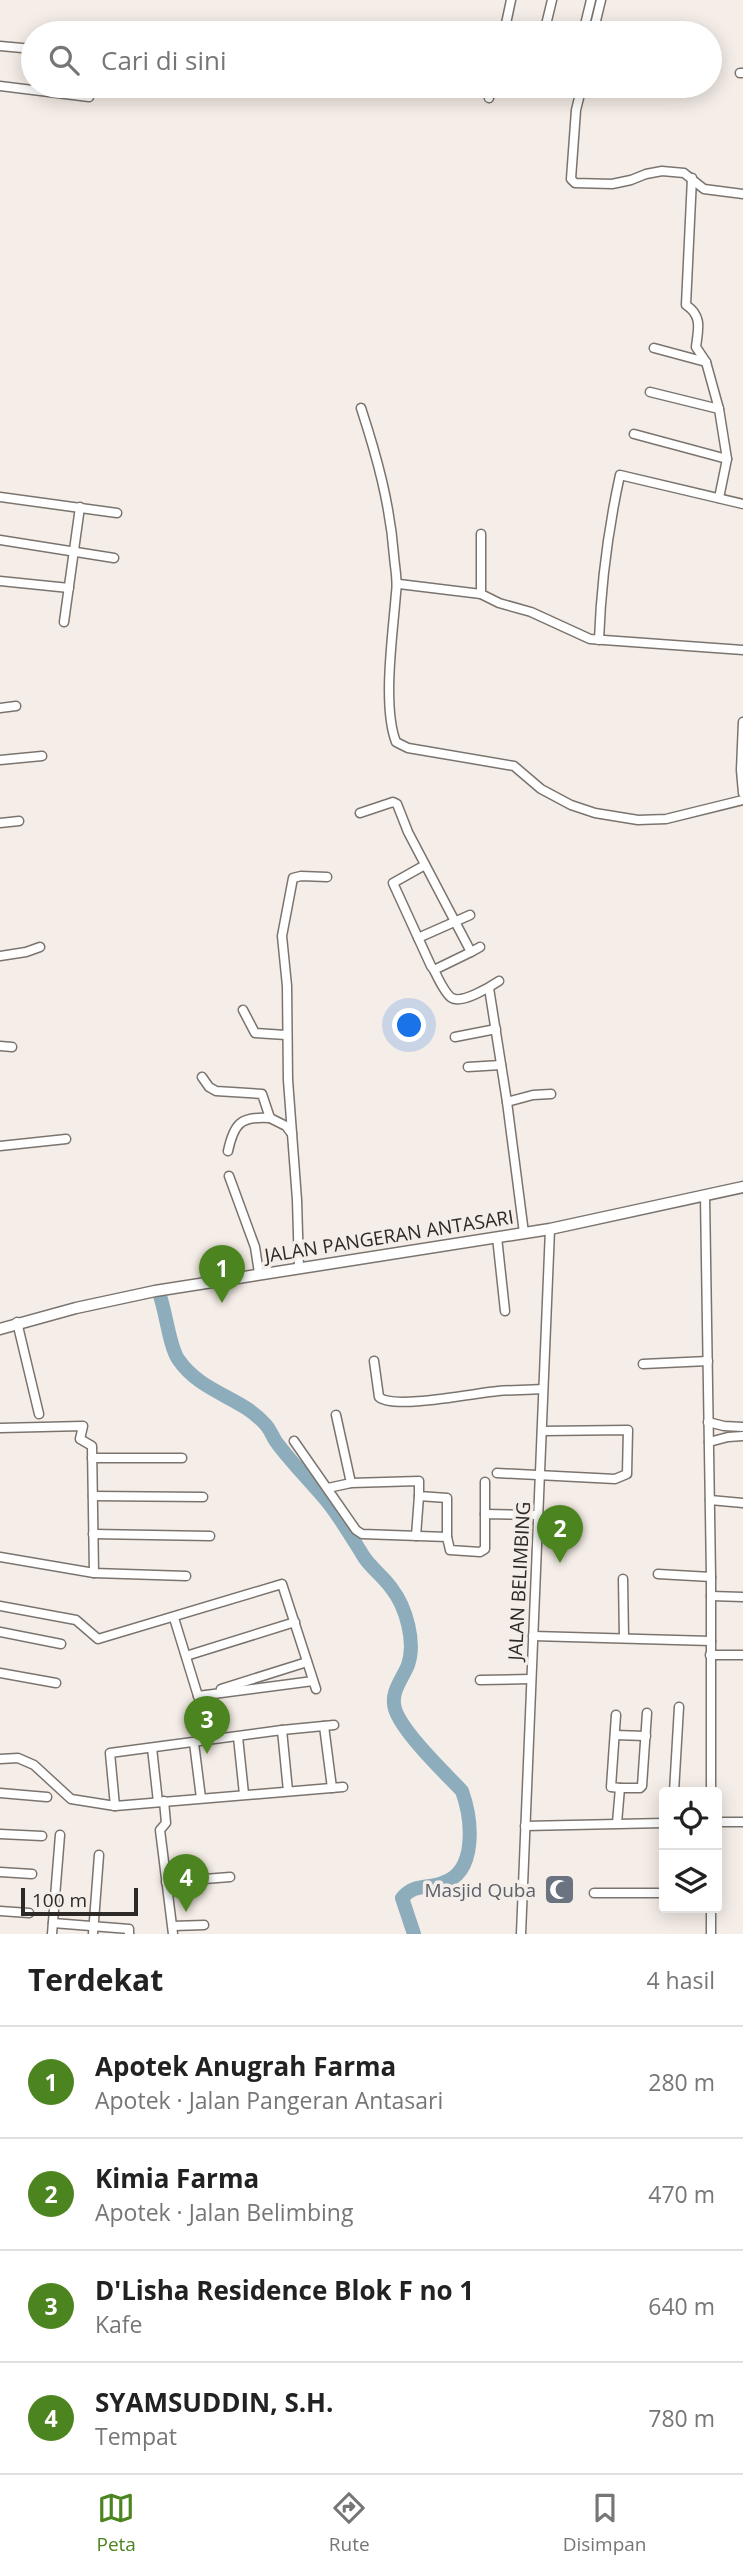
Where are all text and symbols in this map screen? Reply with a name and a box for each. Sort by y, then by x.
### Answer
search box [21,21,722,98]
icon: search [45,41,83,79]
text: Cari di sini [101,42,226,78]
your location [392,1008,426,1042]
street label: JALAN PANGERAN ANTASARI [261,1203,515,1269]
pin: 1 [199,1245,245,1303]
street label: JALAN BELIMBING [502,1501,536,1663]
pin: 2 [537,1505,583,1563]
pin: 3 [184,1696,230,1754]
map controls [659,1787,722,1913]
button: locate [659,1787,722,1850]
button: layers [659,1850,722,1913]
pin: 4 [163,1854,209,1912]
mosque icon: Masjid Quba [542,1873,576,1907]
place label: Masjid Quba [425,1877,536,1903]
scale bar [21,1885,138,1917]
text: 100 m [32,1887,87,1913]
text: Terdekat [28,1959,163,2000]
text: 4 hasil [646,1964,715,1996]
text: Apotek Anugrah Farma [95,2048,396,2084]
text: 1 [44,2066,58,2098]
text: 280 m [648,2066,715,2098]
text: Apotek · Jalan Pangeran Antasari [95,2084,443,2116]
text: Kimia Farma [95,2160,259,2196]
text: 2 [44,2178,58,2210]
text: 470 m [648,2178,715,2210]
text: Apotek · Jalan Belimbing [95,2196,353,2228]
text: D'Lisha Residence Blok F no 1 [95,2272,474,2308]
text: 3 [44,2290,58,2322]
text: 640 m [648,2290,715,2322]
text: Kafe [95,2308,143,2340]
text: SYAMSUDDIN, S.H. [95,2384,333,2420]
text: 4 [44,2402,58,2434]
text: 780 m [648,2402,715,2434]
text: Tempat [95,2420,177,2452]
tab: Peta [96,2489,136,2557]
tab: Rute [329,2489,370,2557]
tab: Disimpan [563,2489,647,2557]

